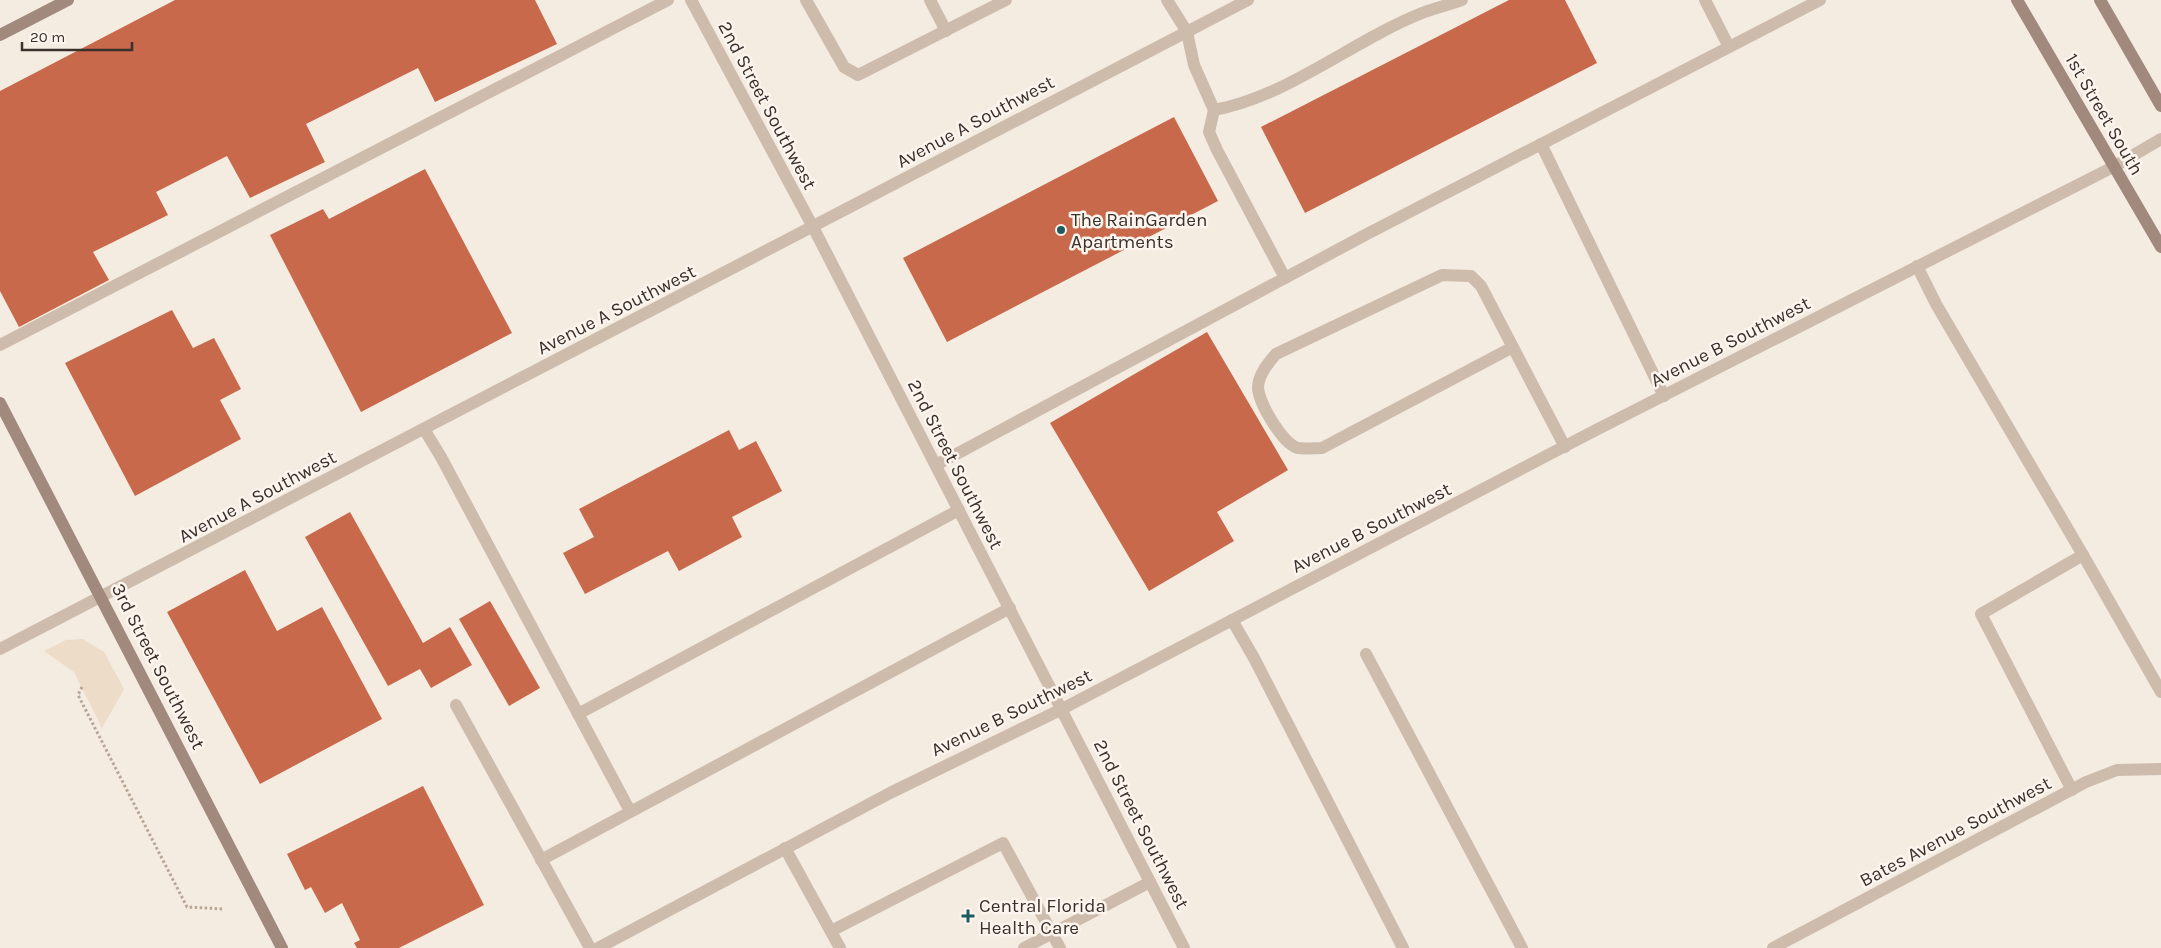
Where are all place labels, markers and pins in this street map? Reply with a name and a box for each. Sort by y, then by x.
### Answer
place label: The RainGarden Apartments [1071,209,1208,253]
marker: The RainGarden Apartments [1055,224,1067,236]
place label: Central Florida Health Care [979,895,1106,939]
marker: Central Florida Health Care [961,909,975,923]

